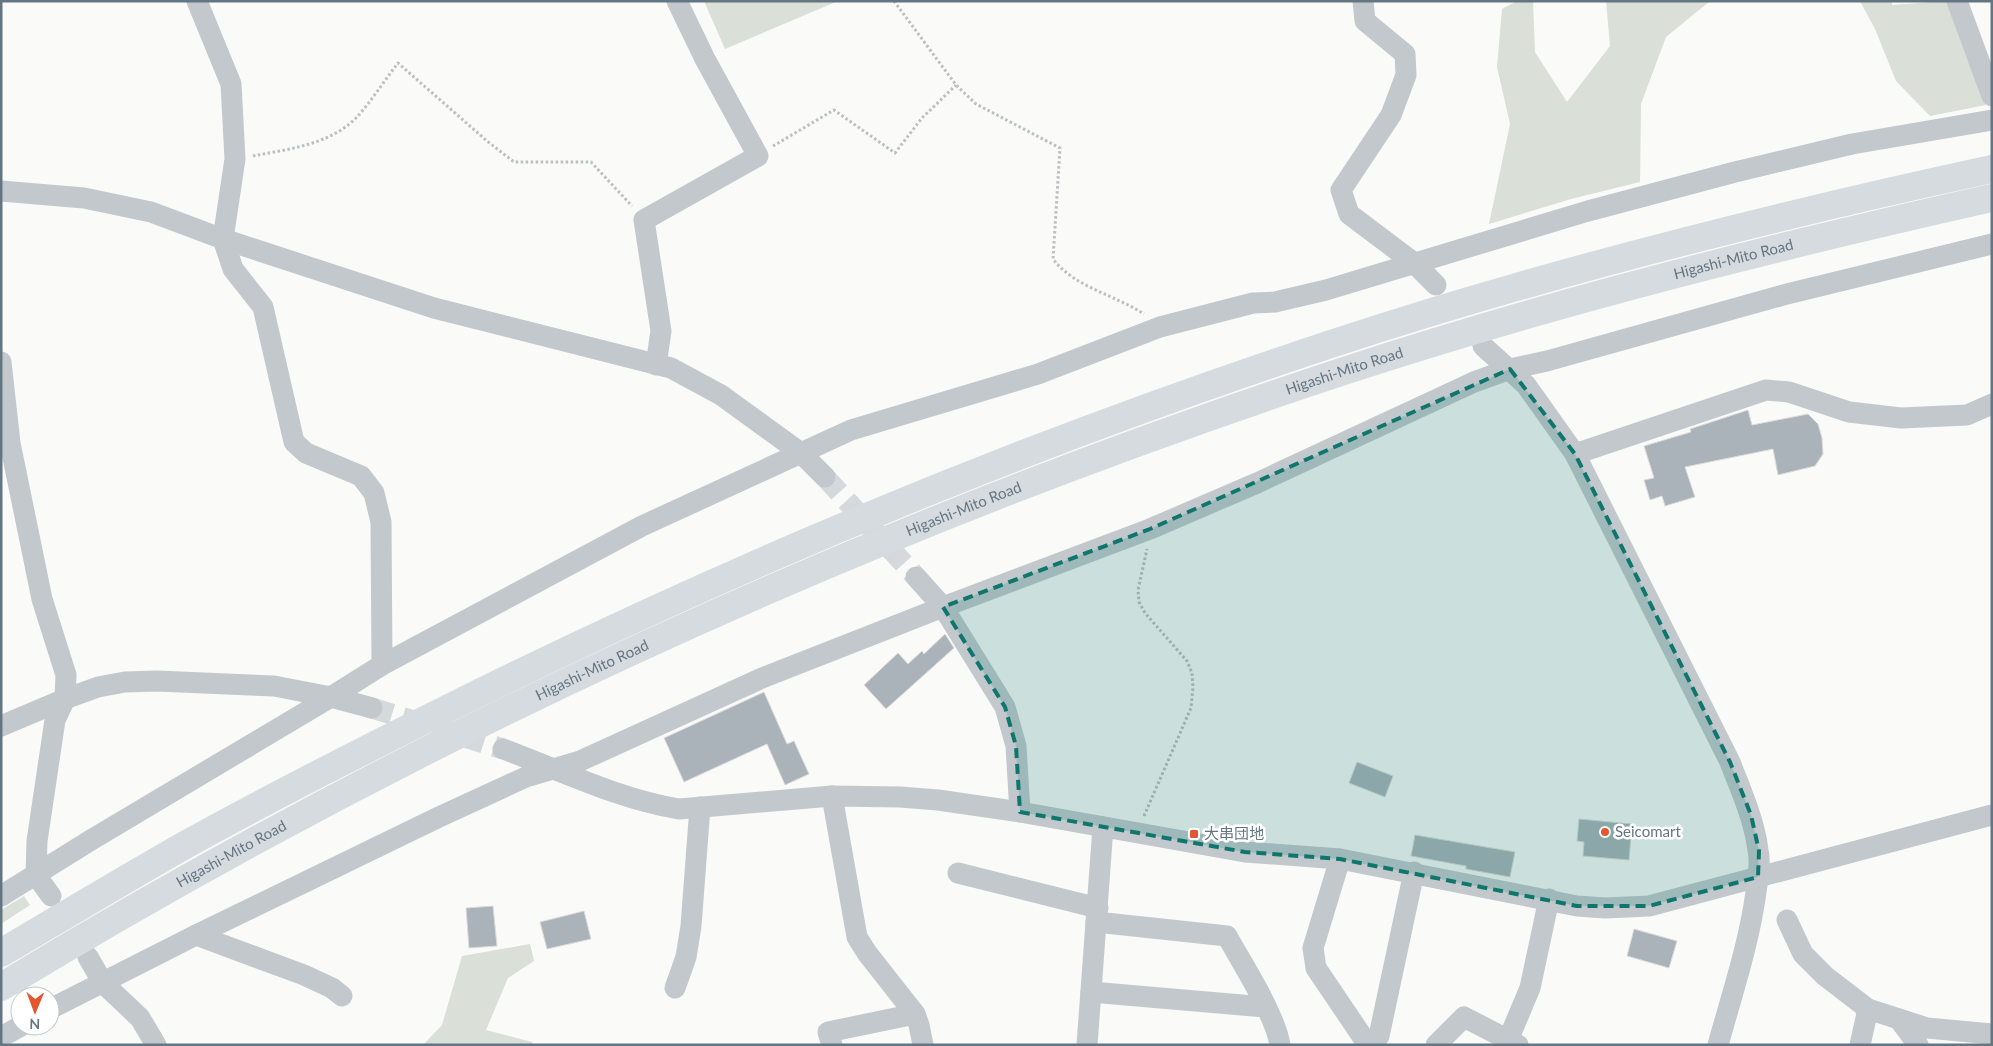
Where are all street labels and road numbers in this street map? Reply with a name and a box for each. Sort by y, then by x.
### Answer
street label: Higashi-Mito Road [1672,235,1795,282]
street label: Higashi-Mito Road [1283,343,1405,398]
street label: Higashi-Mito Road [903,477,1024,539]
street label: Higashi-Mito Road [532,635,651,704]
street label: Higashi-Mito Road [173,816,289,891]

